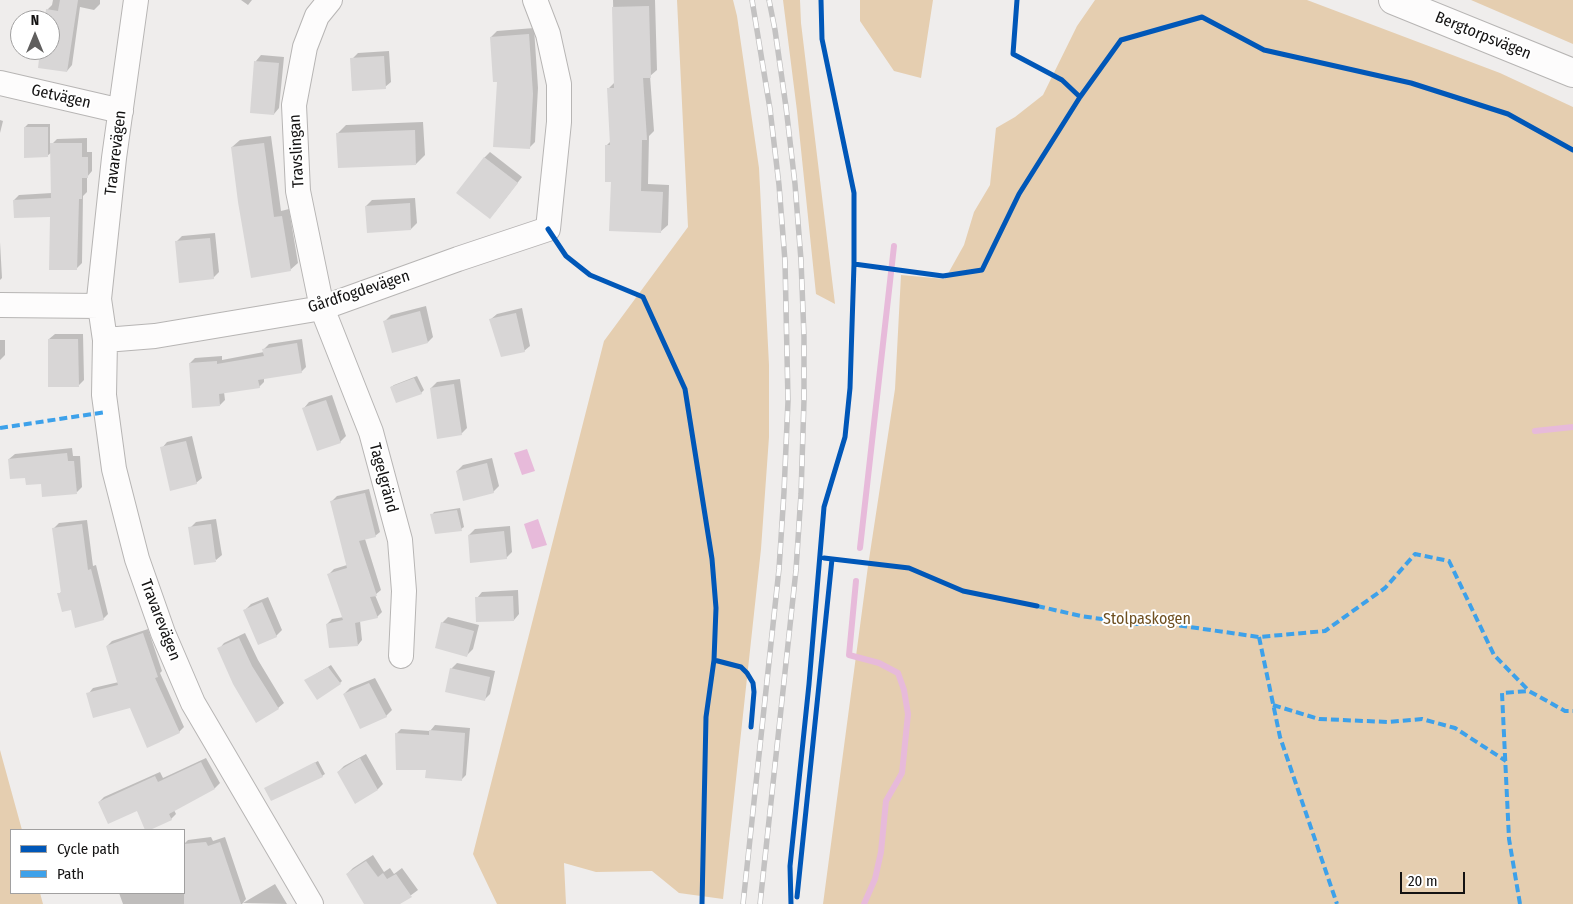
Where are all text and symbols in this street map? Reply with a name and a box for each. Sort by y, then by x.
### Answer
street label: Bergtorpsvägen [1432,8,1534,64]
north arrow [10,10,60,60]
text: N [31,12,39,29]
street label: Getvägen [29,81,93,113]
street label: Travarevägen [101,109,131,197]
street label: Travslingan [285,114,309,188]
street label: Gårdfogdevägen [306,267,412,317]
street label: Tagelgränd [365,441,401,515]
street label: Travarevägen [136,577,184,663]
park label: Stolpaskogen [1103,610,1191,630]
legend [10,829,185,894]
text: Cycle path [57,840,120,858]
scale bar [1403,862,1468,894]
text: Path [57,865,84,883]
text: 20 m [1408,872,1438,890]

